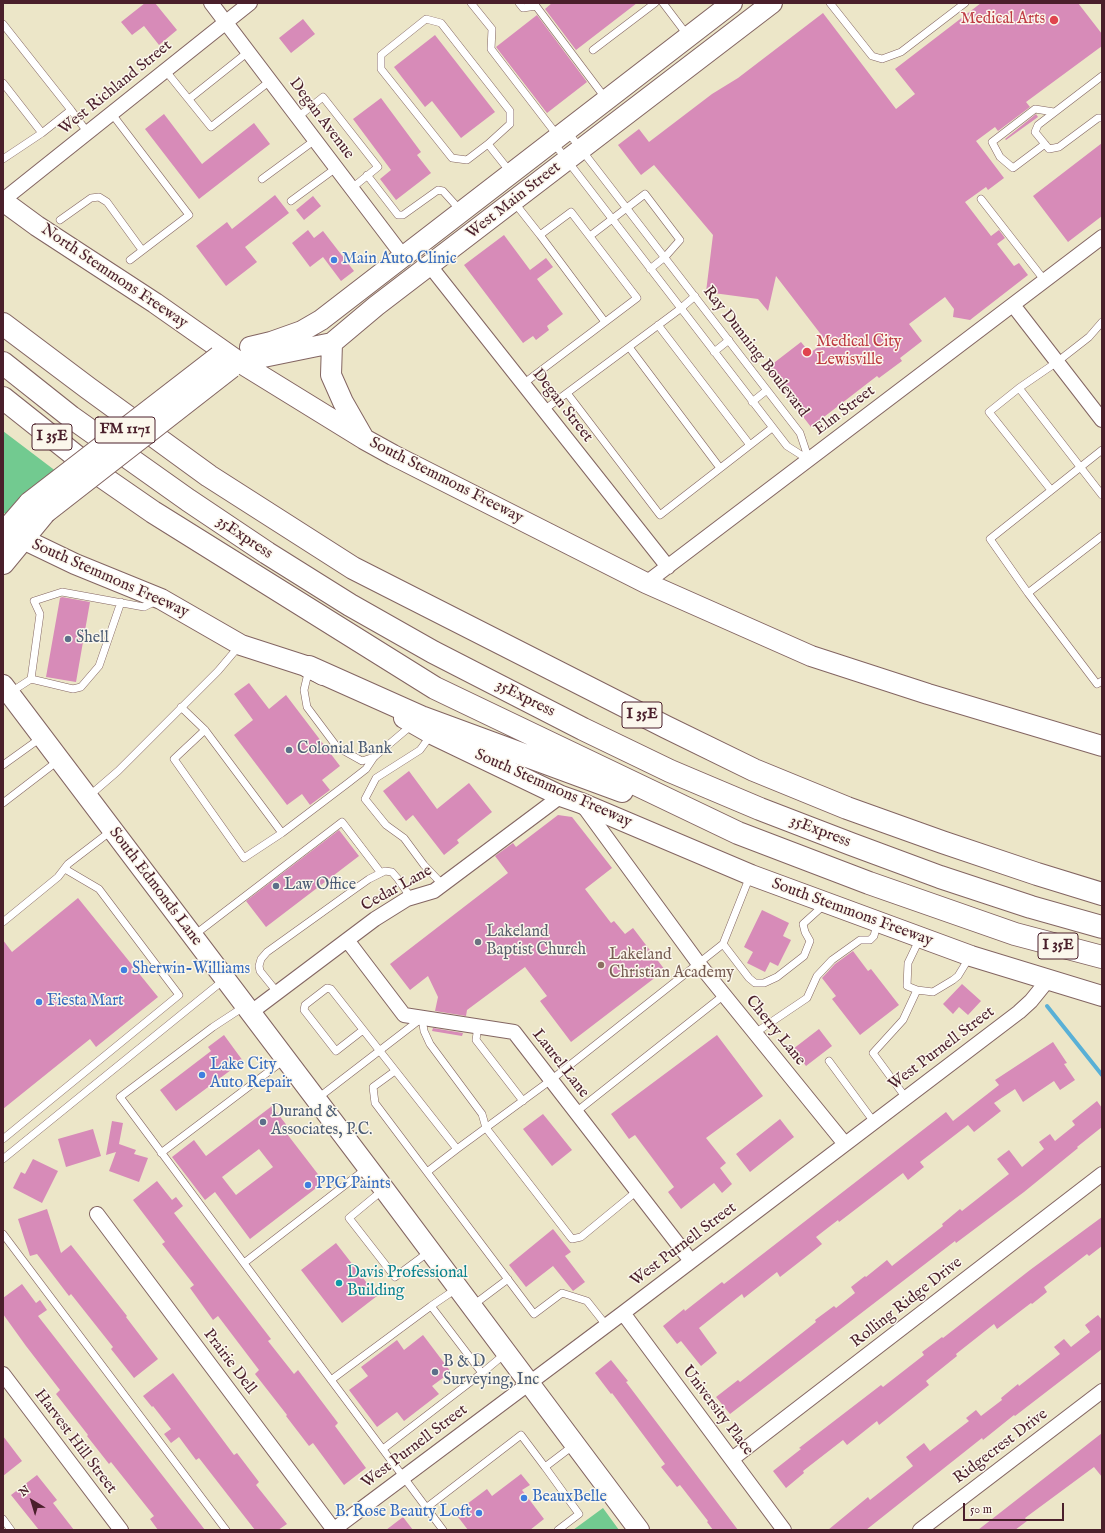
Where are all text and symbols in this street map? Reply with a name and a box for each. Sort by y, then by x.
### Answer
place label: Medical Arts [961,10,1045,30]
marker: Medical Arts [1048,14,1060,26]
street label: West Richland Street [56,37,176,139]
street label: Degan Avenue [284,75,358,163]
street label: West Main Street [463,158,565,244]
street label: North Stemmons Freeway [37,221,191,333]
place label: Main Auto Clinic [342,250,457,270]
marker: Main Auto Clinic [329,255,339,265]
street label: Ray Dunning Boulevard [698,283,812,421]
place label: Medical City Lewisville [816,333,902,371]
marker: Medical City Lewisville [801,346,813,358]
street label: Degan Street [527,366,597,446]
street label: Elm Street [811,382,879,440]
road number: FM 1171 [95,417,155,443]
road number: I 35E [32,424,72,450]
street label: South Stemmons Freeway [366,434,526,528]
street label: 35Express [212,512,276,564]
street label: South Stemmons Freeway [28,536,192,622]
place label: Shell [76,629,109,649]
marker: Shell [63,634,73,644]
street label: 35Express [492,676,558,722]
road number: I 35E [622,702,662,728]
place label: Colonial Bank [297,740,392,760]
marker: Colonial Bank [284,745,294,755]
street label: South Stemmons Freeway [471,746,635,832]
street label: 35Express [787,812,853,852]
street label: South Edmonds Lane [104,824,206,950]
street label: Cedar Lane [358,862,436,916]
street label: South Stemmons Freeway [769,875,935,951]
place label: Law Office [284,876,356,896]
marker: Law Office [271,881,281,891]
place label: Lakeland Baptist Church [486,923,586,961]
road number: I 35E [1038,933,1078,959]
marker: Lakeland Baptist Church [473,937,483,947]
place label: Lakeland Christian Academy [609,946,734,984]
place label: Sherwin-Williams [132,960,250,980]
marker: Lakeland Christian Academy [596,960,606,970]
marker: Sherwin-Williams [119,965,129,975]
place label: Fiesta Mart [47,992,124,1012]
street label: Cherry Lane [741,992,809,1070]
marker: Fiesta Mart [34,997,44,1007]
street label: West Purnell Street [885,1003,999,1095]
street label: Laurel Lane [527,1026,593,1102]
place label: Lake City Auto Repair [210,1056,292,1094]
marker: Lake City Auto Repair [197,1070,207,1080]
place label: Durand & Associates, P.C. [271,1103,372,1141]
marker: Durand & Associates, P.C. [258,1117,268,1127]
place label: PPG Paints [316,1175,391,1195]
marker: PPG Paints [303,1180,313,1190]
street label: West Purnell Street [627,1199,741,1291]
street label: Rolling Ridge Drive [847,1254,967,1352]
place label: Davis Professional Building [347,1264,468,1302]
marker: Davis Professional Building [334,1278,344,1288]
street label: Prairie Dell [198,1326,260,1398]
place label: B & D Surveying, Inc [443,1353,539,1391]
street label: University Place [677,1362,757,1460]
marker: B & D Surveying, Inc [430,1367,440,1377]
street label: Harvest Hill Street [30,1386,120,1498]
street label: West Purnell Street [358,1401,472,1493]
street label: Ridgecrest Drive [950,1405,1052,1489]
north arrow [12,1481,52,1521]
text: N [17,1483,33,1500]
place label: BeauxBelle [532,1488,607,1508]
marker: BeauxBelle [519,1493,529,1503]
scale bar [965,1495,1066,1521]
text: 50 m [970,1502,992,1517]
place label: B. Rose Beauty Loft [335,1503,471,1523]
marker: B. Rose Beauty Loft [474,1508,484,1518]

